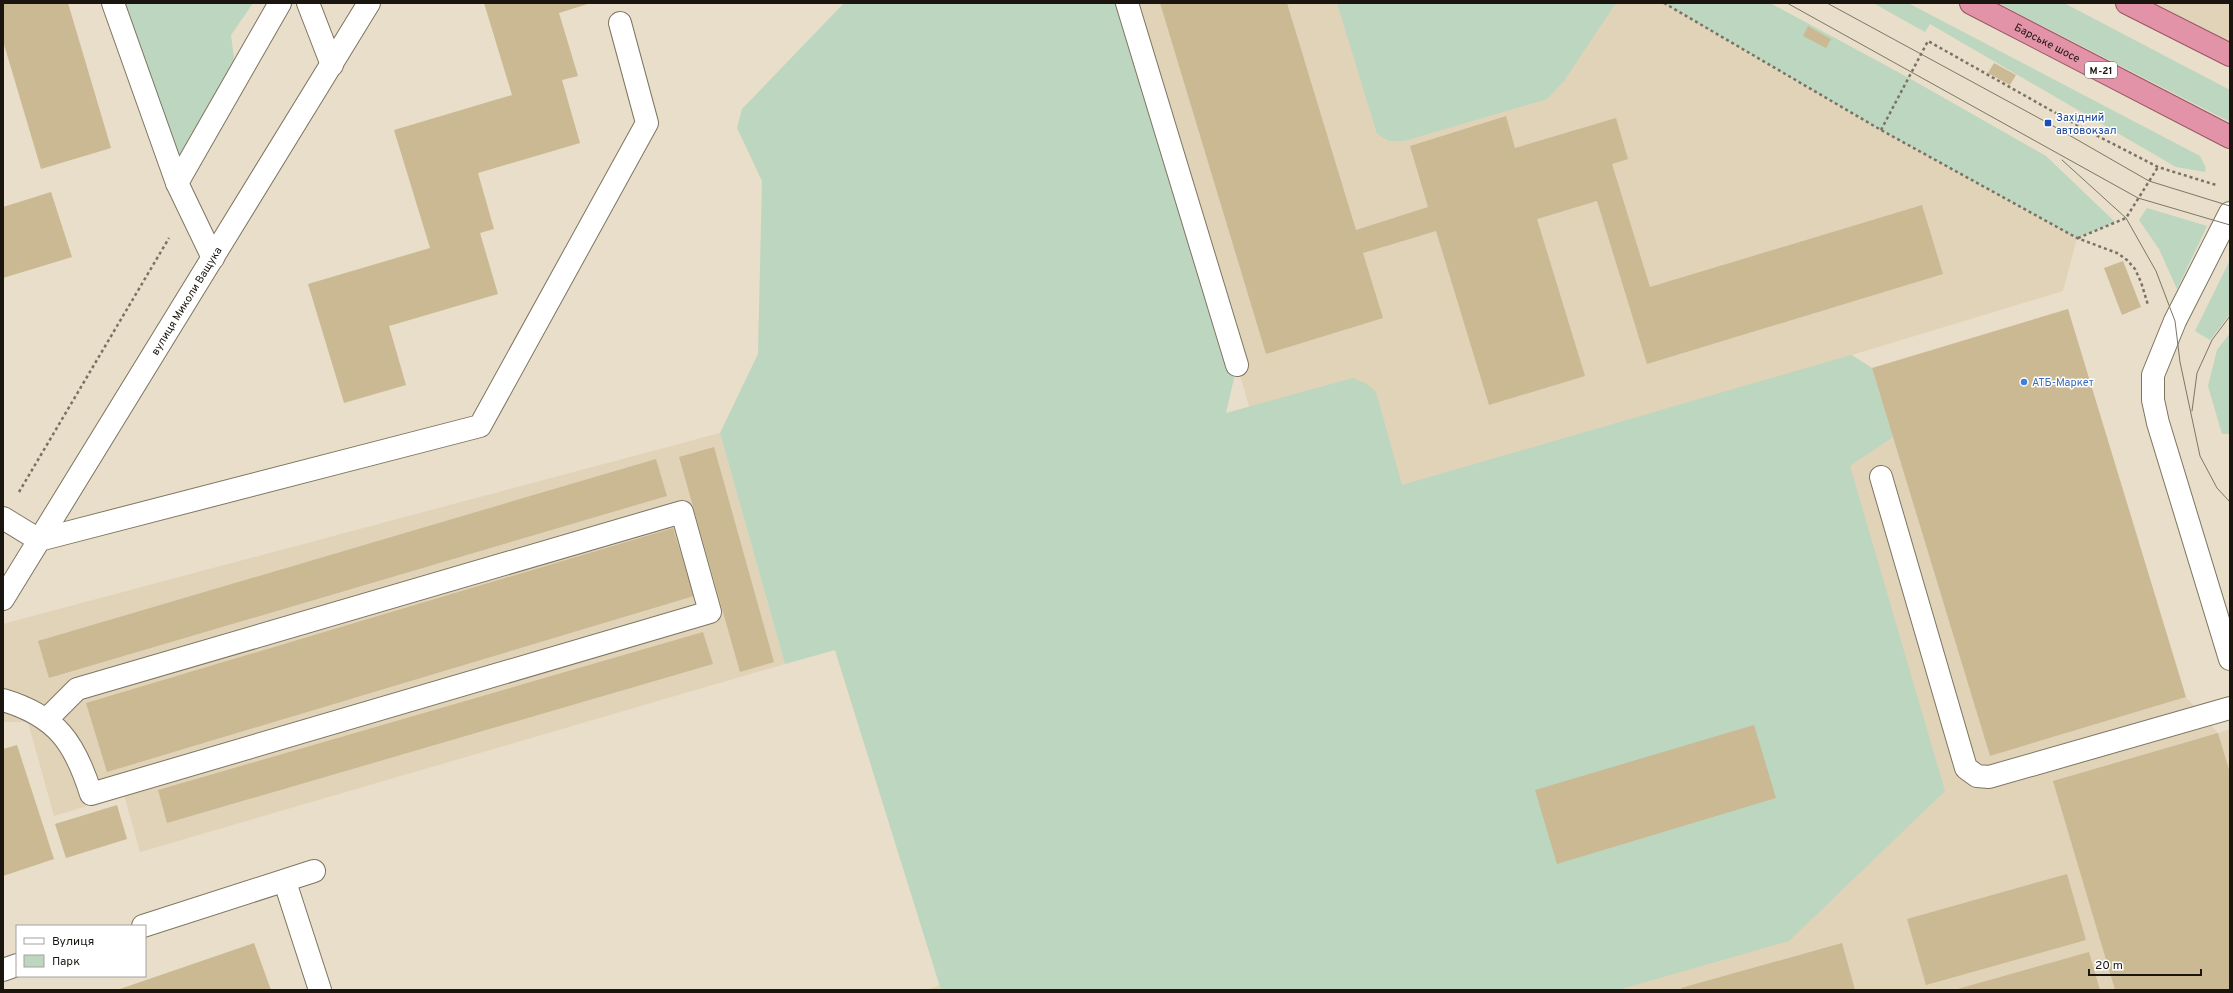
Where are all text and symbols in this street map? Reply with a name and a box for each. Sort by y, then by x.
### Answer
street label: Барське шосе [2012,21,2082,66]
road number: М-21 [2085,62,2117,78]
place label: Західний автовокзал [2056,111,2116,138]
marker: Західний автовокзал [2043,118,2053,128]
street label: вулиця Миколи Ващука [148,244,226,358]
place label: АТБ-Маркет [2032,376,2094,390]
marker: АТБ-Маркет [2019,377,2029,387]
legend [16,925,146,977]
text: Вулиця [52,934,94,950]
scale bar [2089,951,2201,977]
text: Парк [52,954,80,970]
text: 20 m [2095,958,2123,974]

